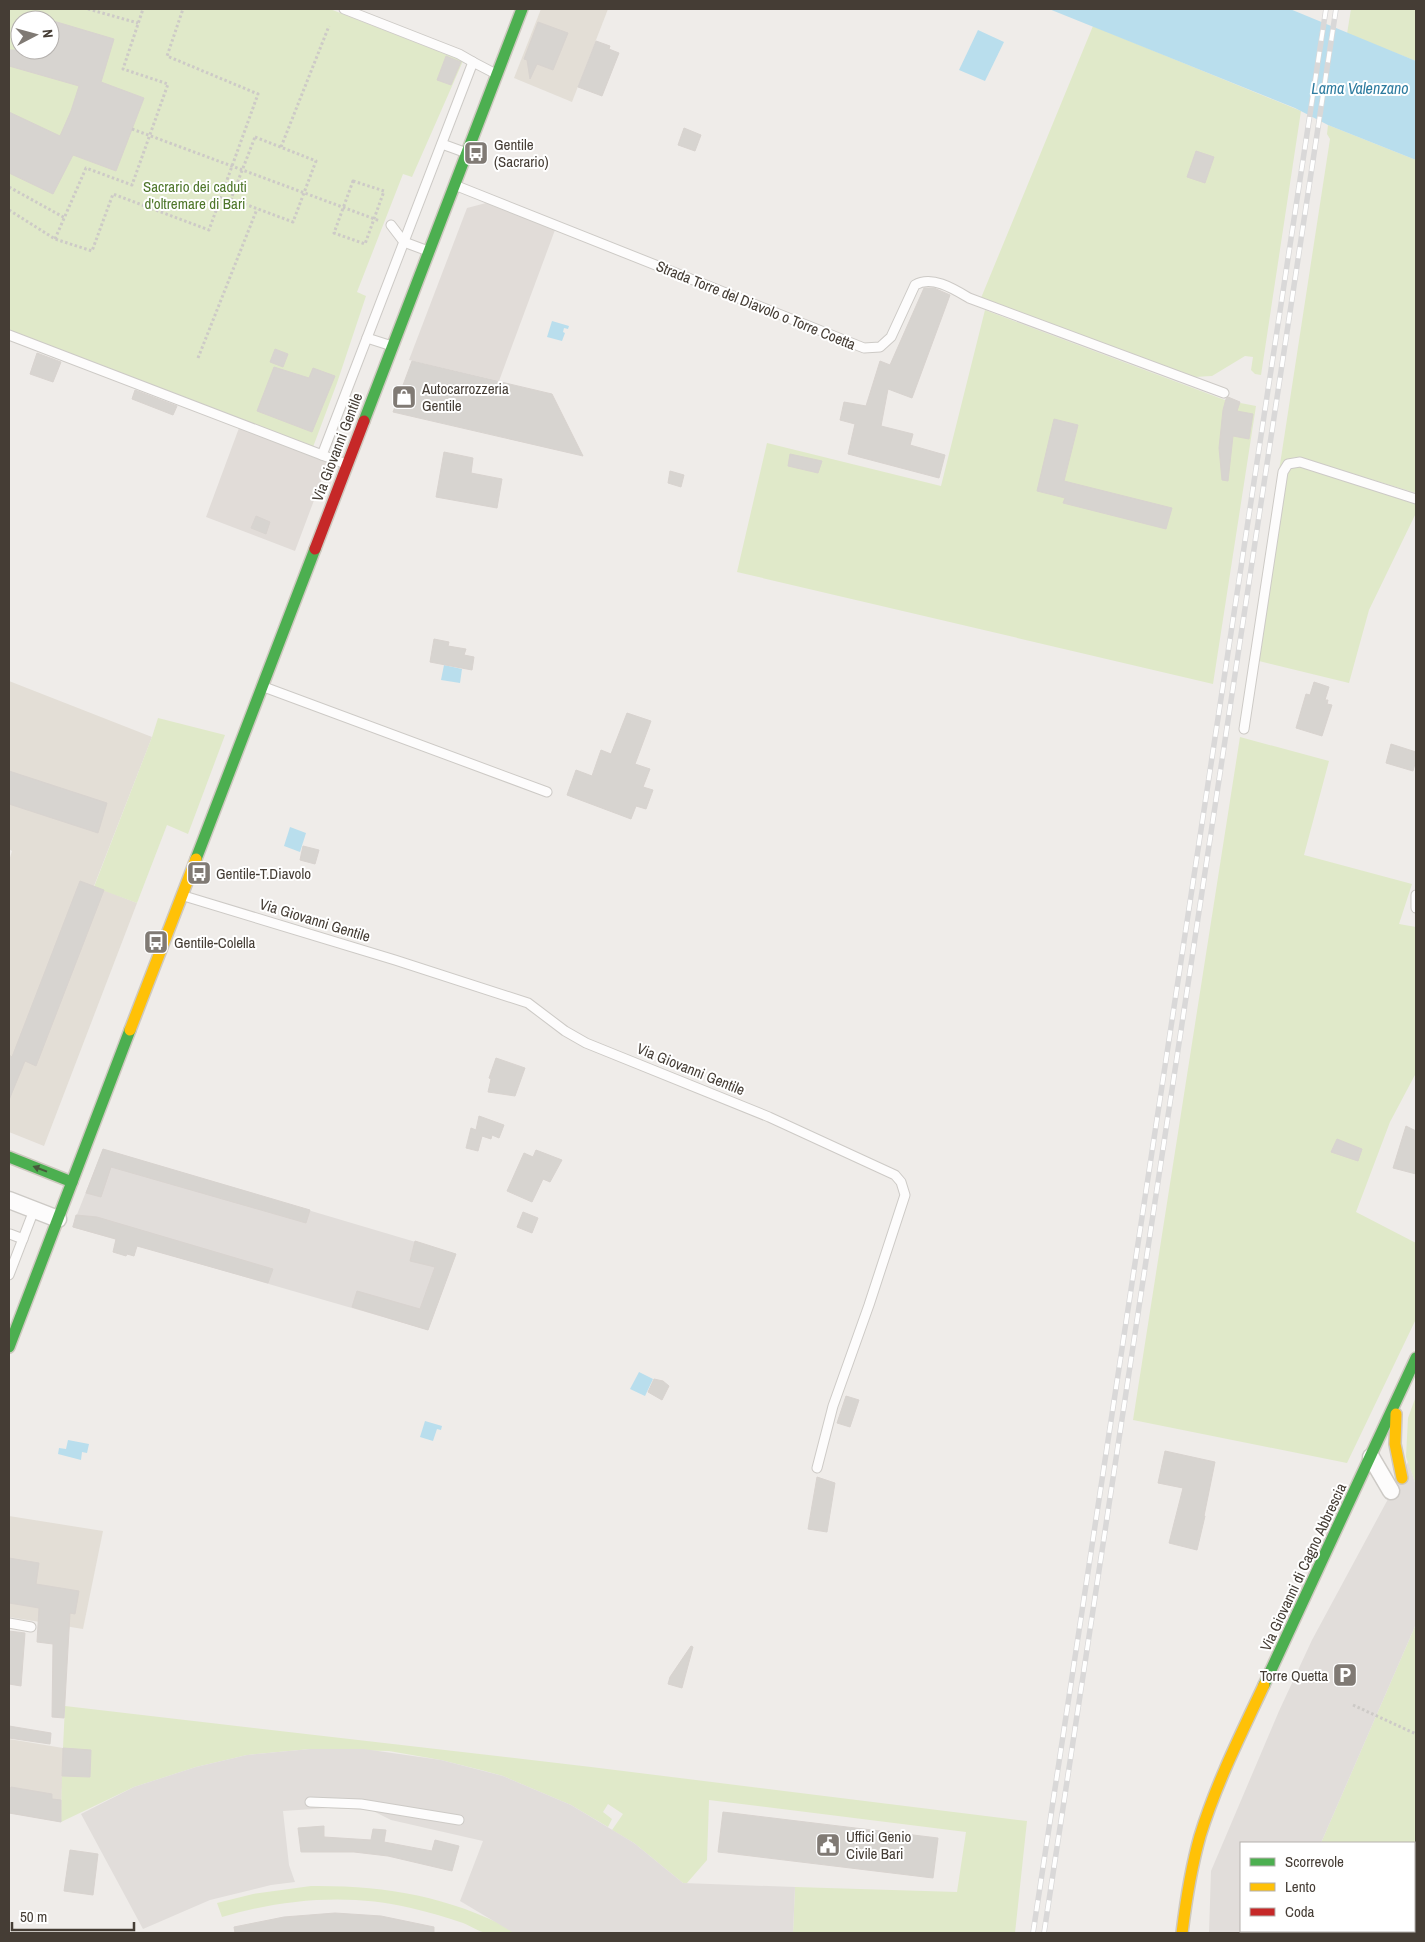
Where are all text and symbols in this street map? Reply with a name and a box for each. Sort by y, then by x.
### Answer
north arrow [10,10,60,60]
text: N [39,29,57,39]
water label: Lama Valenzano [1311,77,1409,99]
place label: Gentile (Sacrario) [494,134,549,172]
bus stop icon: Gentile (Sacrario) [463,140,489,166]
park label: Sacrario dei caduti d'oltremare di Bari [143,176,247,214]
street label: Strada Torre del Diavolo o Torre Coetta [653,255,859,355]
place label: Autocarrozzeria Gentile [421,378,509,416]
shop icon: Autocarrozzeria Gentile [391,384,417,410]
street label: Via Giovanni Gentile [307,390,367,504]
bus stop icon: Gentile-T.Diavolo [186,860,212,886]
place label: Gentile-T.Diavolo [216,863,311,884]
street label: Via Giovanni Gentile [257,893,373,947]
bus stop icon: Gentile-Colella [143,929,169,955]
place label: Gentile-Colella [174,932,256,953]
street label: Via Giovanni Gentile [634,1038,748,1100]
one-way arrow [32,1165,47,1173]
street label: Via Giovanni di Cagno Abbrescia [1255,1479,1351,1654]
parking icon: Torre Quetta [1332,1662,1358,1688]
place label: Torre Quetta [1260,1665,1328,1686]
place label: Uffici Genio Civile Bari [846,1826,912,1864]
public building icon: Uffici Genio Civile Bari [815,1832,841,1858]
legend [1240,1842,1415,1932]
text: Scorrevole [1285,1851,1344,1872]
text: Lento [1285,1876,1316,1897]
scale bar [12,1900,135,1932]
text: Coda [1285,1901,1315,1922]
text: 50 m [20,1906,47,1927]

